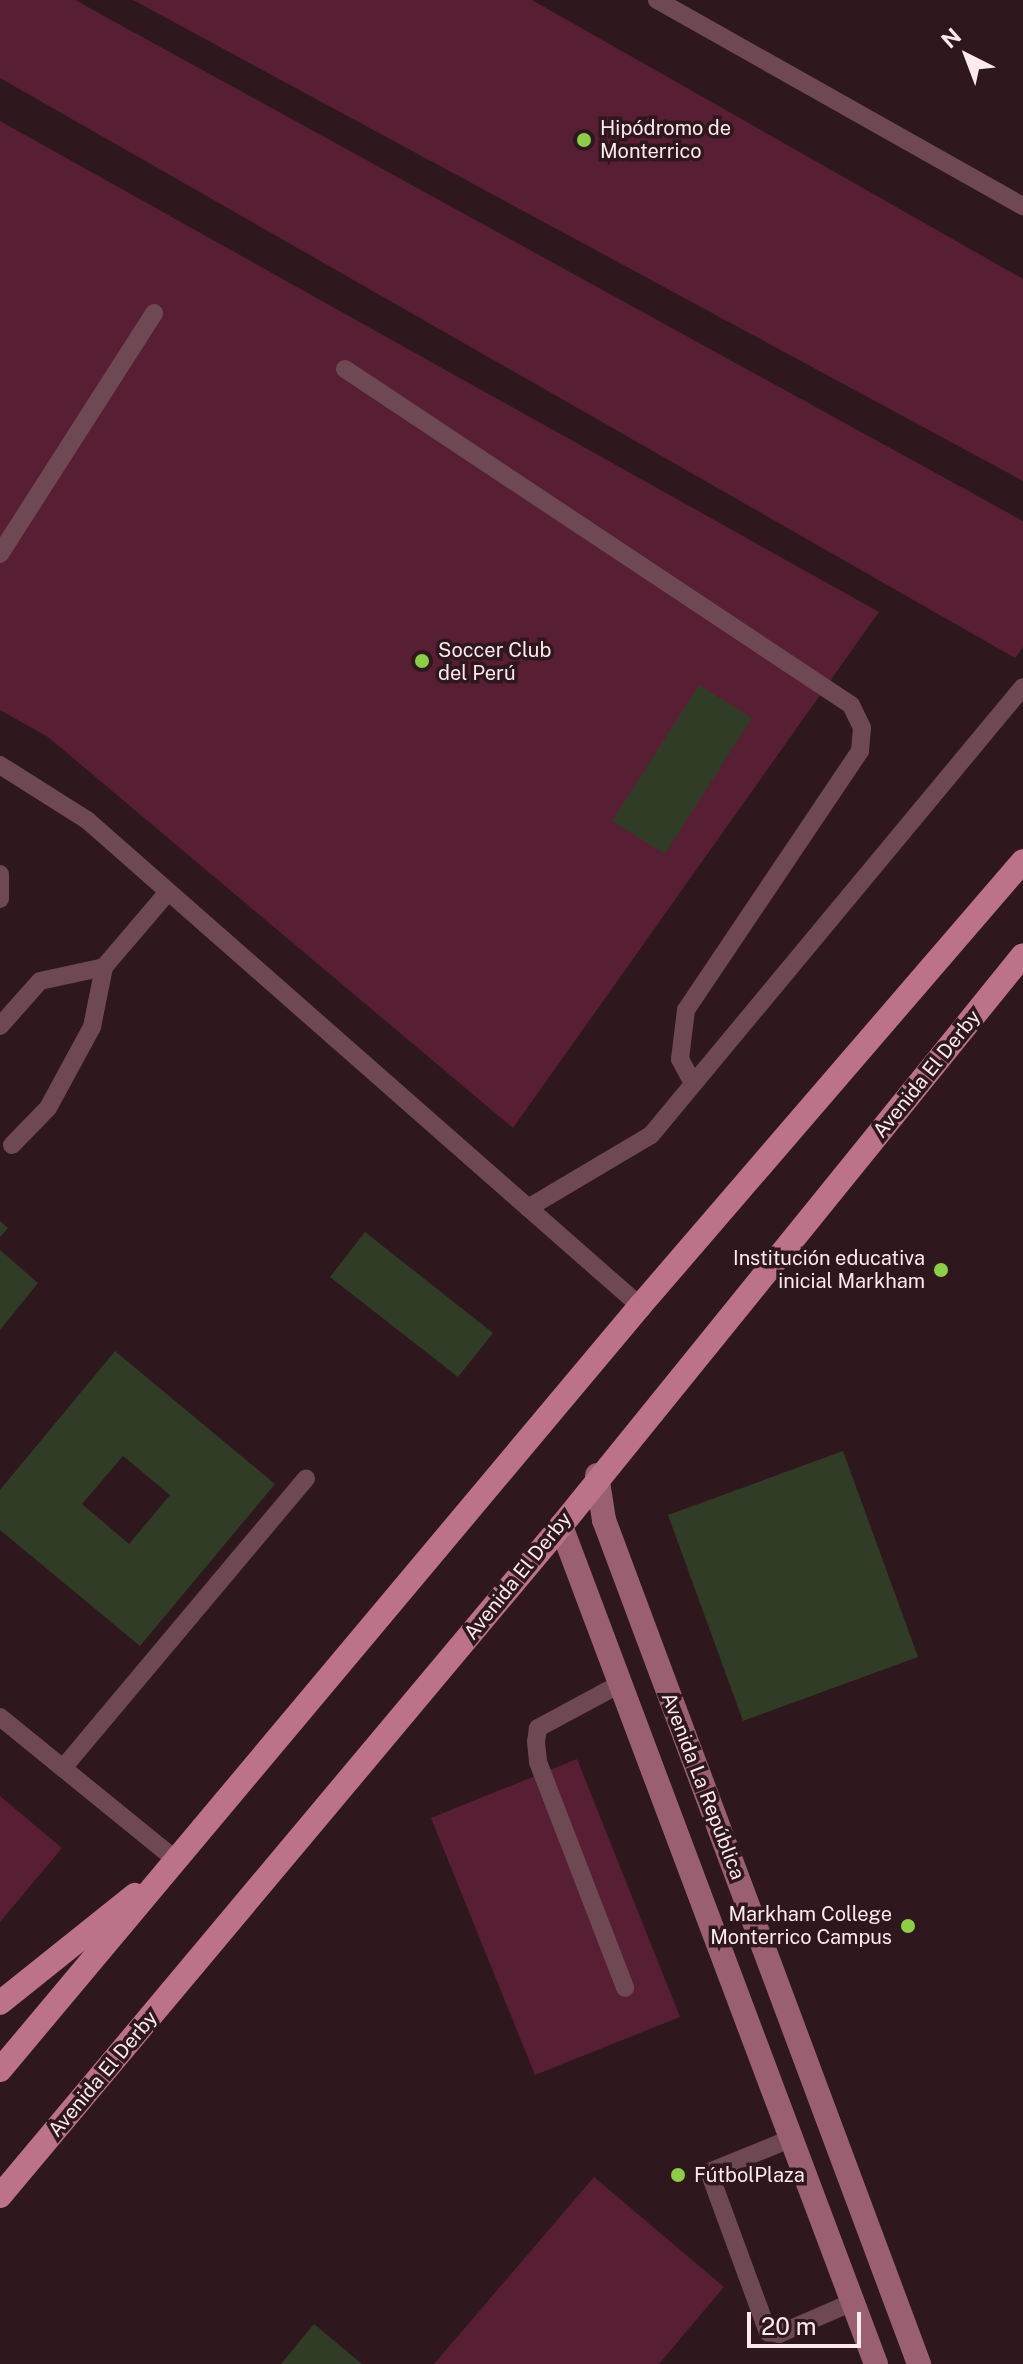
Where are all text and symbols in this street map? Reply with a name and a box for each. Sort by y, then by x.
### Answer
north arrow [927,16,1007,96]
text: N [936,23,966,54]
place label: Hipódromo de Monterrico [600,116,731,163]
marker: Hipódromo de Monterrico [575,131,593,149]
place label: Soccer Club del Perú [438,638,551,685]
marker: Soccer Club del Perú [413,652,431,670]
street label: Avenida El Derby [868,1005,986,1143]
place label: Institución educativa inicial Markham [733,1246,925,1293]
marker: Institución educativa inicial Markham [932,1261,950,1279]
street label: Avenida El Derby [459,1507,577,1645]
street label: Avenida La República [656,1689,750,1883]
place label: Markham College Monterrico Campus [710,1902,892,1949]
marker: Markham College Monterrico Campus [899,1917,917,1935]
street label: Avenida El Derby [43,2006,163,2142]
place label: FútbolPlaza [694,2163,805,2187]
marker: FútbolPlaza [669,2166,687,2184]
scale bar [751,2296,865,2346]
text: 20 m [761,2312,817,2340]

